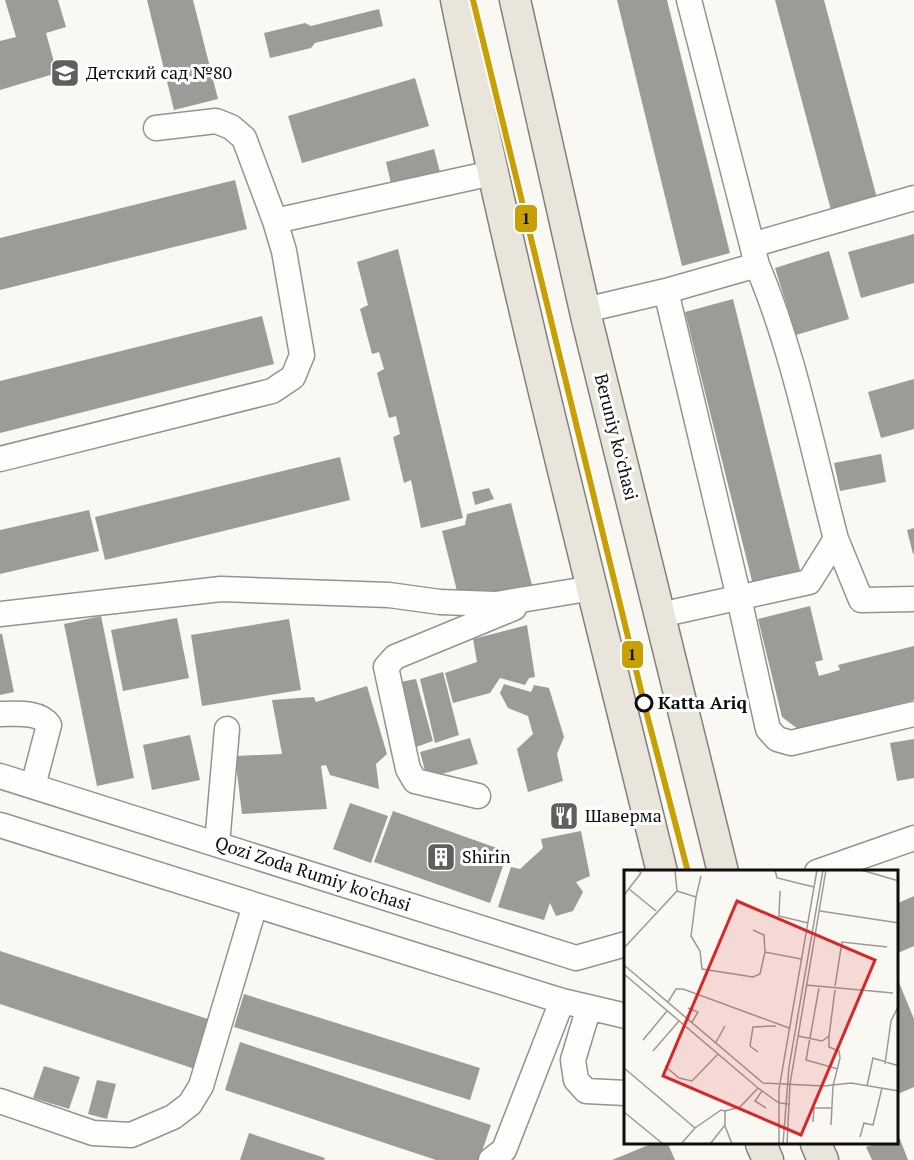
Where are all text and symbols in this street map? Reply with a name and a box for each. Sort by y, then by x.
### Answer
school or university icon: Детский сад №80 [49,57,81,89]
place label: Детский сад №80 [86,60,232,84]
line badge: 1 [514,204,538,233]
text: 1 [521,207,531,229]
street label: Beruniy ko'chasi [590,371,644,503]
line badge: 1 [621,640,644,669]
text: 1 [627,643,637,665]
place label: Katta Ariq [658,690,748,714]
marker: Katta Ariq [635,694,653,712]
restaurant icon: Шаверма [548,800,580,832]
place label: Шаверма [585,803,662,827]
street label: Qozi Zoda Rumiy ko'chasi [212,830,414,916]
building icon: Shirin [425,841,457,873]
place label: Shirin [462,844,511,868]
inset map [624,870,899,1145]

